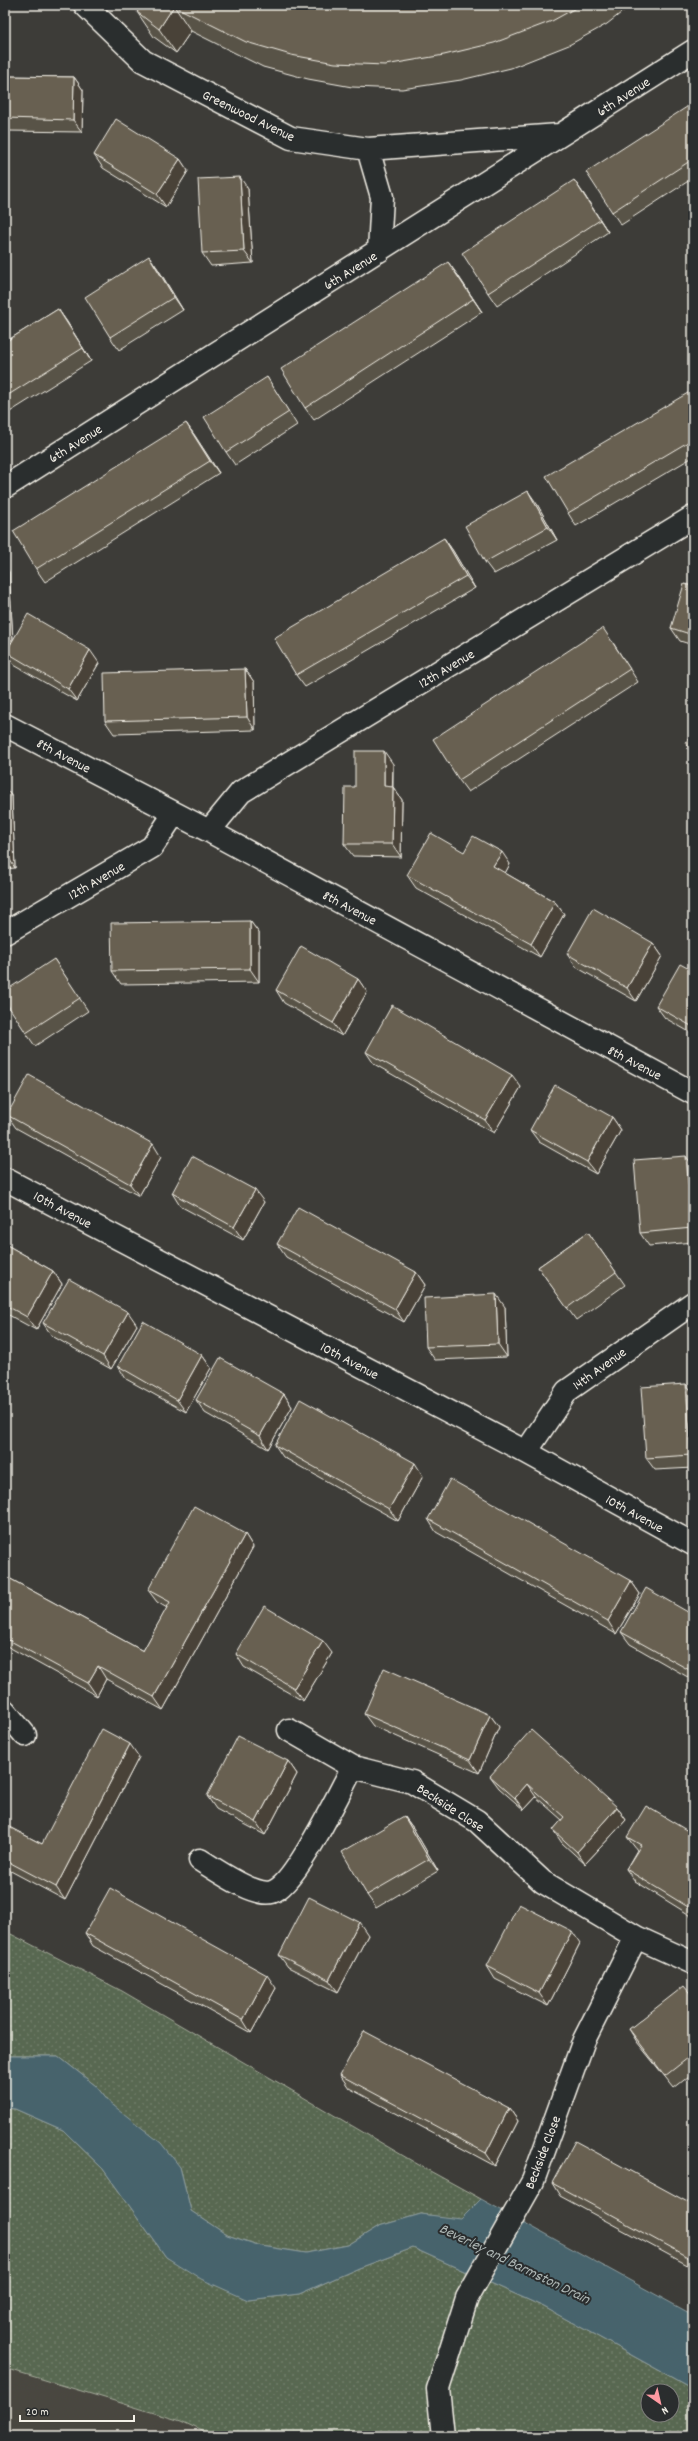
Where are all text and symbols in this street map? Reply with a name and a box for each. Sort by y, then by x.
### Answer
street label: 6th Avenue [594,73,655,122]
street label: Greenwood Avenue [199,86,298,148]
street label: 6th Avenue [320,247,382,296]
street label: 6th Avenue [45,420,107,469]
street label: 12th Avenue [415,645,479,694]
street label: 8th Avenue [32,734,94,779]
street label: 12th Avenue [65,858,129,906]
street label: 8th Avenue [318,886,380,931]
street label: 8th Avenue [603,1041,665,1086]
street label: 10th Avenue [29,1187,95,1235]
street label: 10th Avenue [316,1338,382,1386]
street label: 14th Avenue [569,1343,631,1396]
street label: 10th Avenue [601,1491,667,1539]
street label: Beckside Close [412,1779,488,1838]
street label: Beckside Close [521,2113,567,2192]
water label: Beverley and Barmston Drain [435,2219,594,2311]
north arrow [640,2383,680,2423]
scale bar [20,2397,134,2423]
text: N [657,2401,671,2418]
text: 20 m [26,2404,49,2421]

